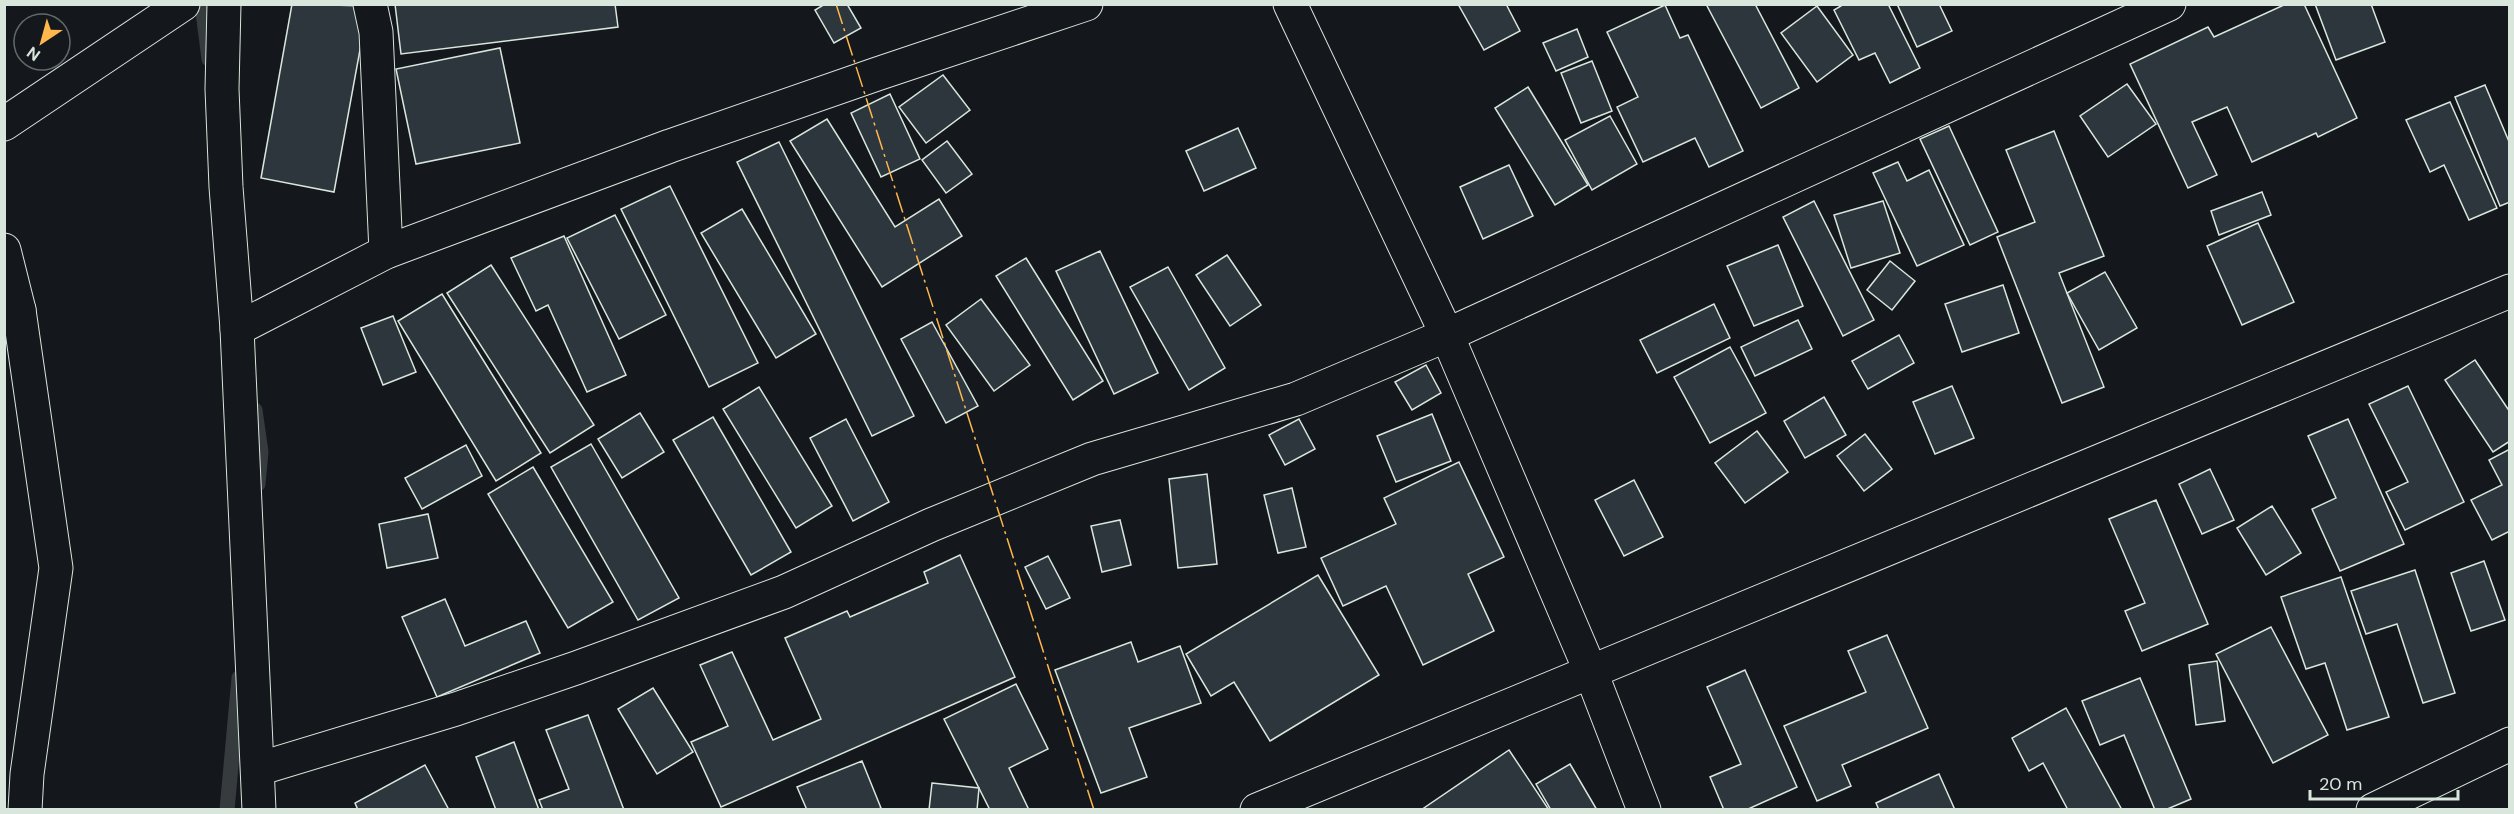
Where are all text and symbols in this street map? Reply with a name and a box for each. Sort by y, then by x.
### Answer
north arrow [12,12,72,72]
text: N [23,42,44,66]
scale bar [2310,763,2458,801]
text: 20 m [2319,772,2362,796]

